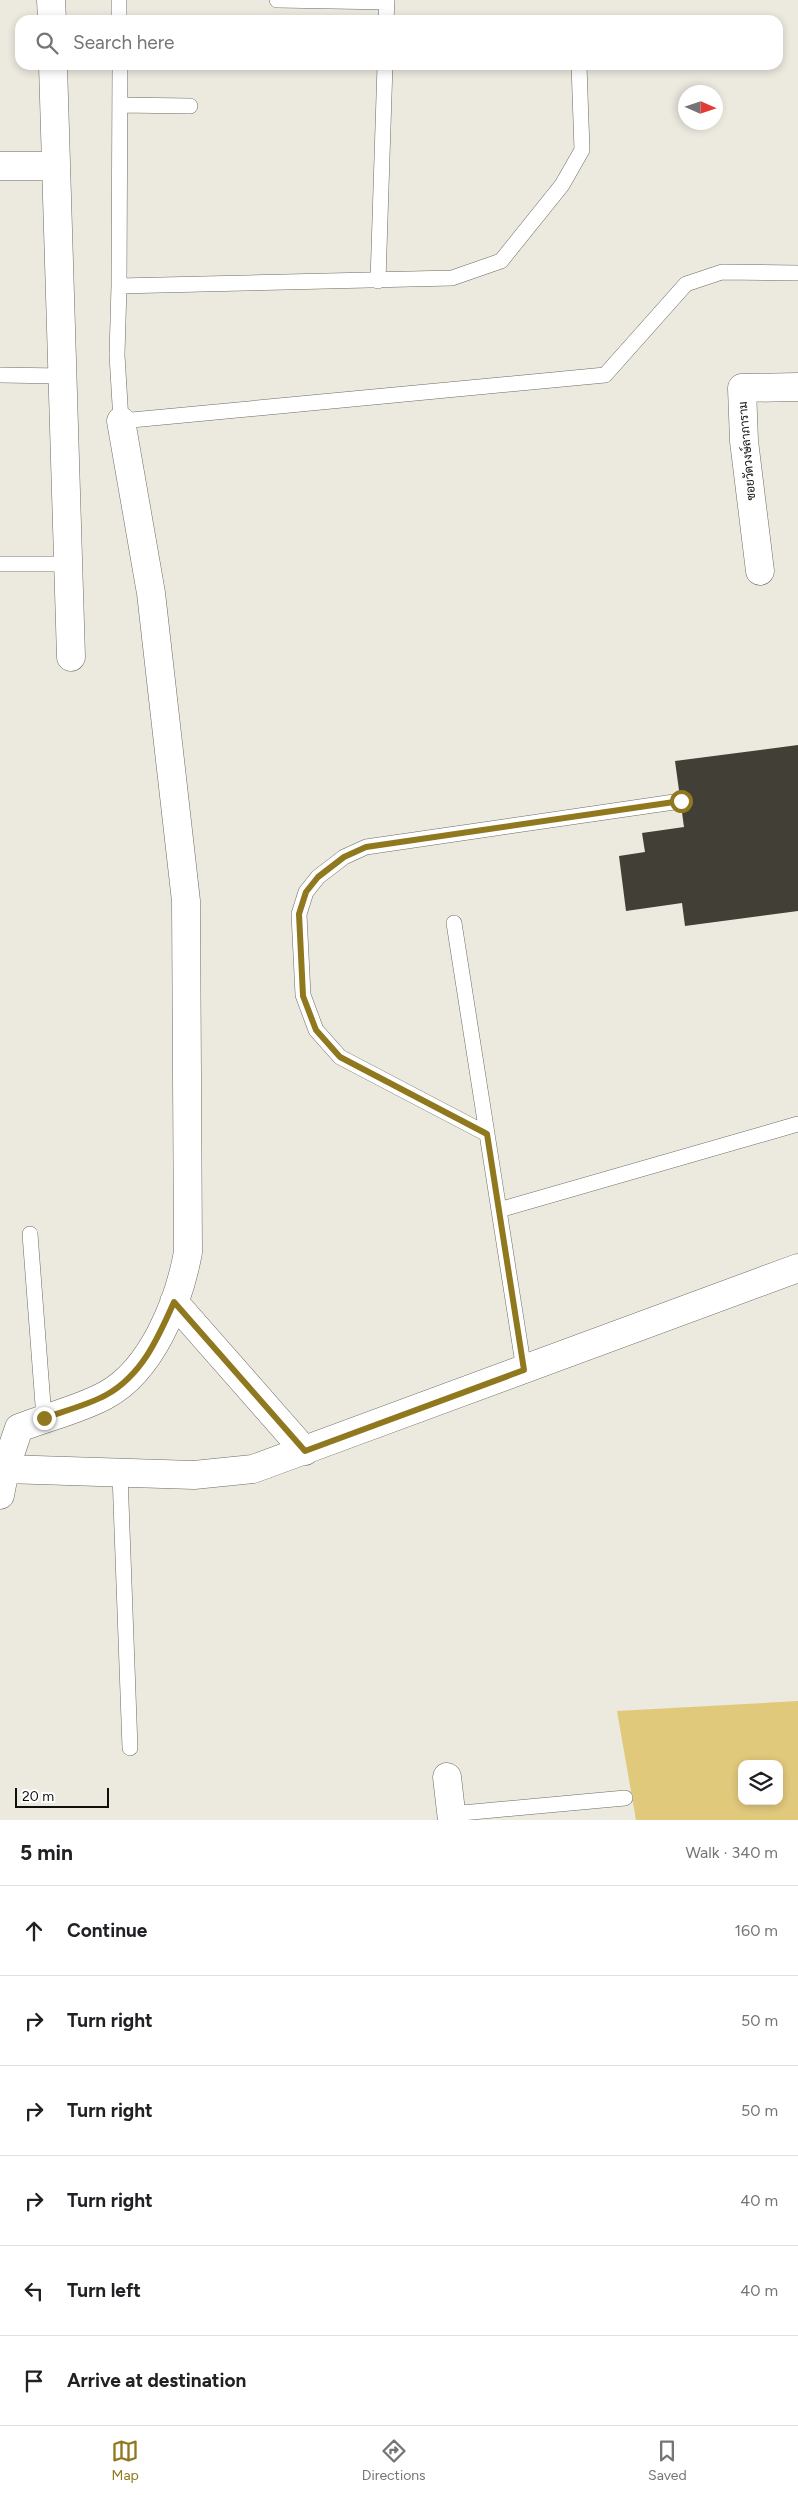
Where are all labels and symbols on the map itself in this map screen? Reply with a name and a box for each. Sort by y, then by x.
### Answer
north arrow [678,85,723,130]
street label: ซอยวัดวงษ์ลาภาราม [735,401,758,501]
route start [670,790,693,813]
route end [33,1407,56,1430]
scale bar [15,1785,109,1808]

